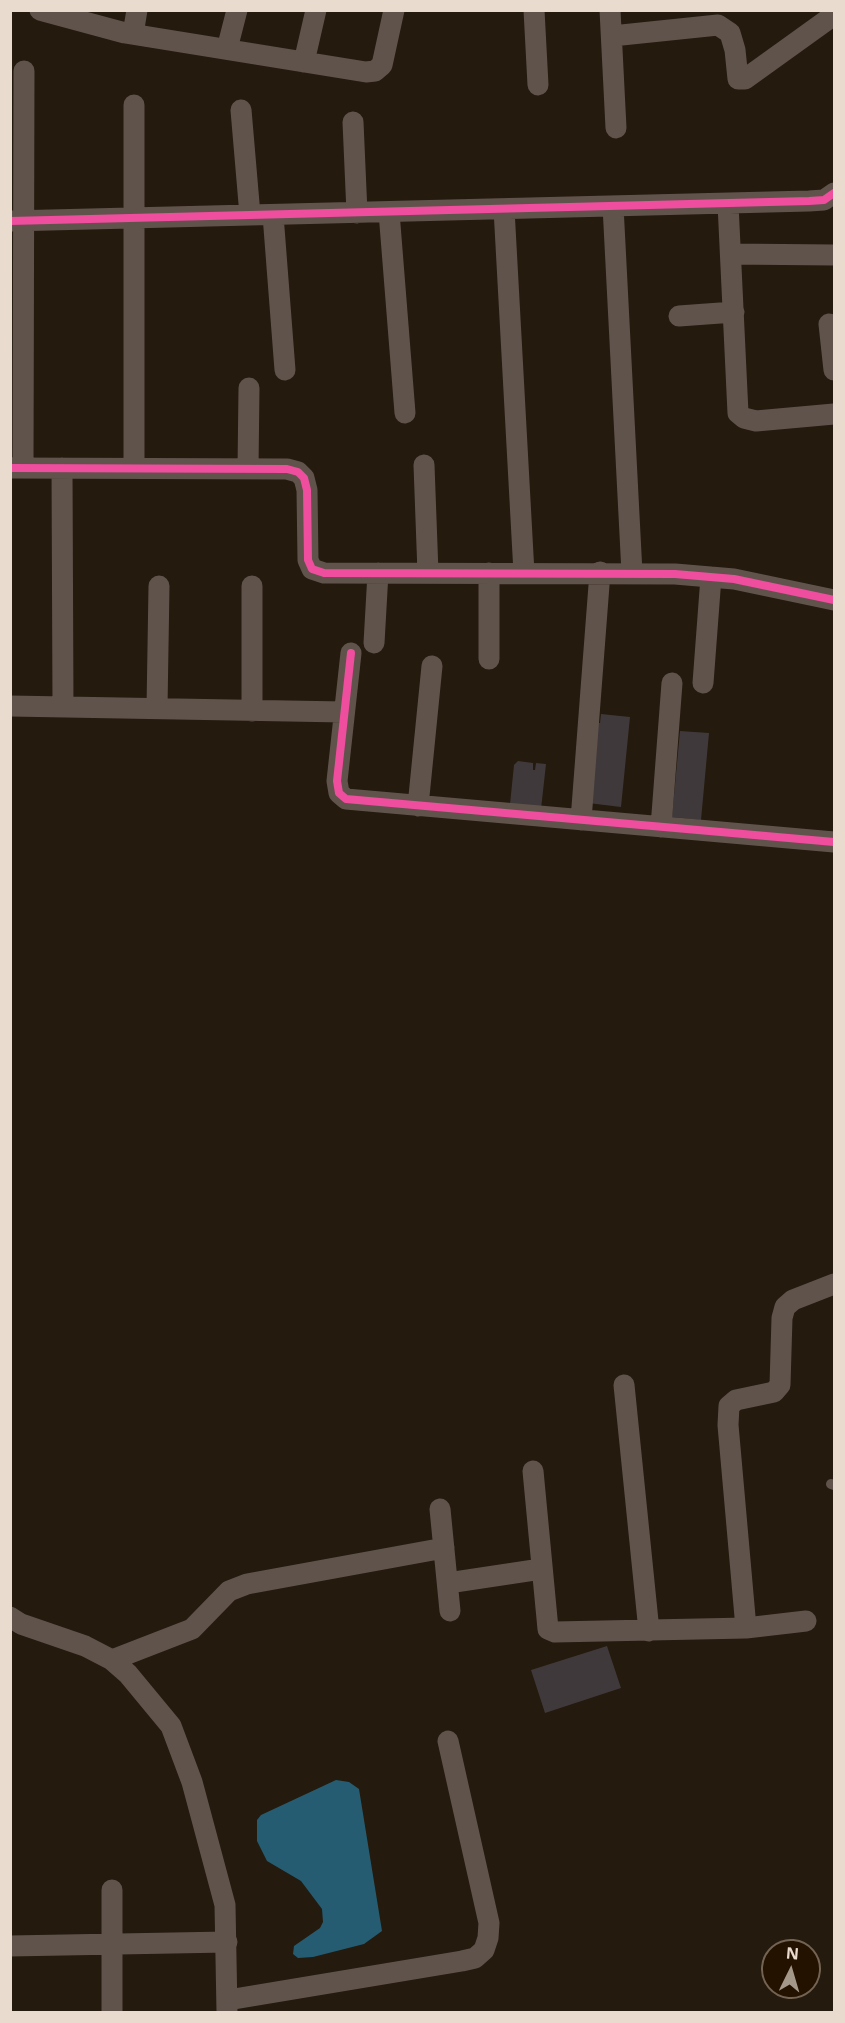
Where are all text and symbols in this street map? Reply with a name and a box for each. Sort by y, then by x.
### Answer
north arrow [761,1939,821,1999]
text: N [785,1942,800,1965]

